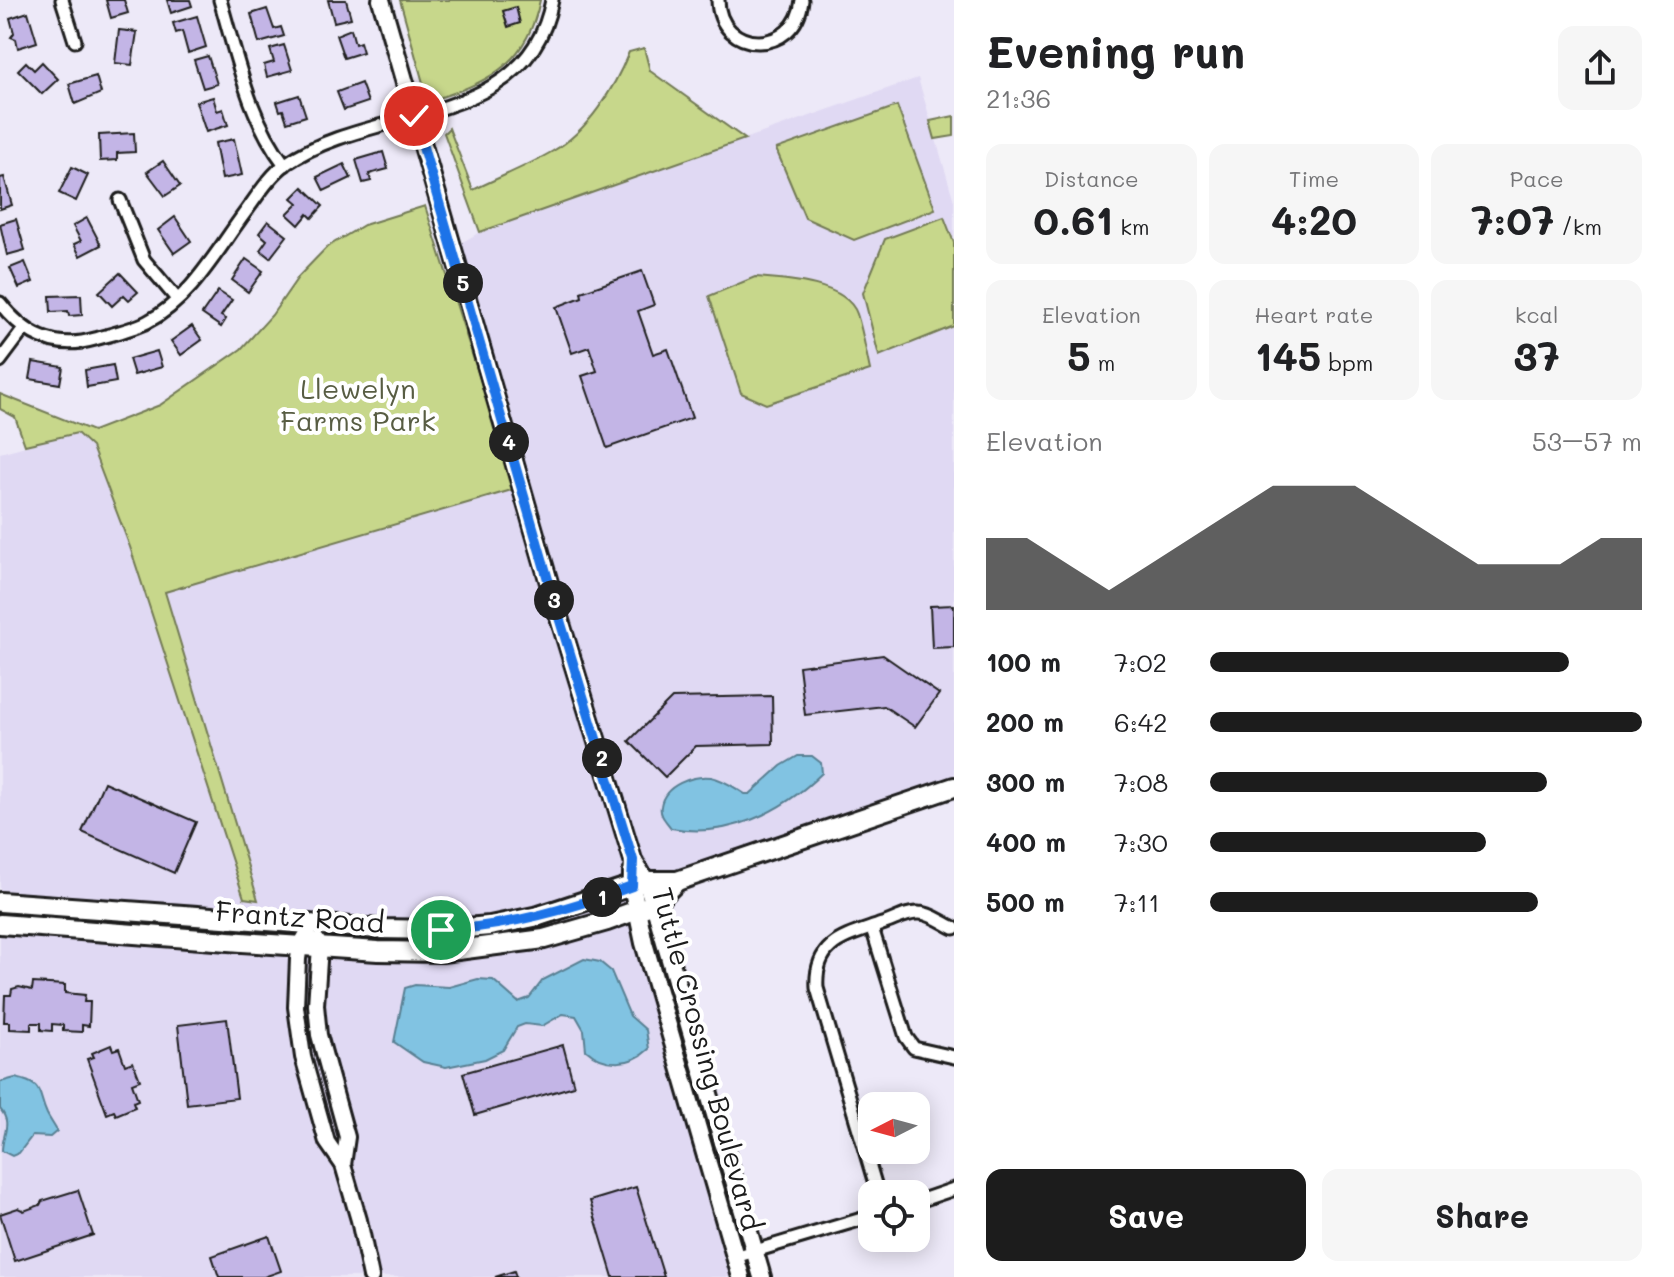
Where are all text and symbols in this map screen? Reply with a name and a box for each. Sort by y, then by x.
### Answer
text: Evening run [986,22,1245,79]
button: share [1558,26,1642,110]
text: 21:36 [986,81,1051,115]
pin [380,82,448,150]
icon: check [392,94,436,138]
text: Distance [1044,164,1139,193]
text: Time [1289,164,1339,193]
text: Pace [1510,164,1564,193]
text: 0.61 [1033,193,1113,245]
text: 4:20 [1271,193,1357,245]
text: 7:07 [1471,193,1554,245]
text: km [1113,212,1149,241]
text: /km [1554,212,1602,241]
pin: 5 [443,263,483,303]
text: 5 [457,268,469,297]
text: Elevation [1042,300,1141,329]
text: Heart rate [1255,300,1373,329]
text: kcal [1515,300,1559,329]
text: 5 [1067,329,1091,381]
text: 145 [1255,329,1321,381]
text: 37 [1514,329,1560,381]
text: m [1091,348,1115,377]
text: bpm [1321,348,1373,377]
park label: Llewelyn Farms Park [280,370,436,438]
pin: 4 [489,422,529,462]
text: Elevation [986,424,1103,458]
text: 53–57 m [1532,424,1642,458]
text: 4 [502,427,516,456]
pin: 3 [534,580,574,620]
text: 3 [547,585,561,614]
text: 100 m [986,645,1061,679]
text: 7:02 [1114,645,1167,679]
text: 200 m [986,705,1064,739]
text: 6:42 [1114,705,1168,739]
pin: 2 [582,738,622,778]
text: 2 [596,743,608,772]
text: 300 m [986,765,1065,799]
text: 7:08 [1114,765,1168,799]
text: 400 m [986,825,1066,859]
text: 7:30 [1114,825,1168,859]
pin: 1 [582,877,622,917]
text: 1 [597,882,607,911]
street label: Tuttle Crossing Boulevard [645,883,771,1234]
text: 500 m [986,885,1065,919]
text: 7:11 [1114,885,1160,919]
street label: Frantz Road [214,892,386,940]
pin [407,896,475,964]
icon: arrive [419,908,463,952]
north arrow [858,1092,930,1164]
map controls [858,1092,930,1252]
button: Save [986,1169,1306,1261]
button: Share [1322,1169,1642,1261]
button: locate [858,1180,930,1252]

